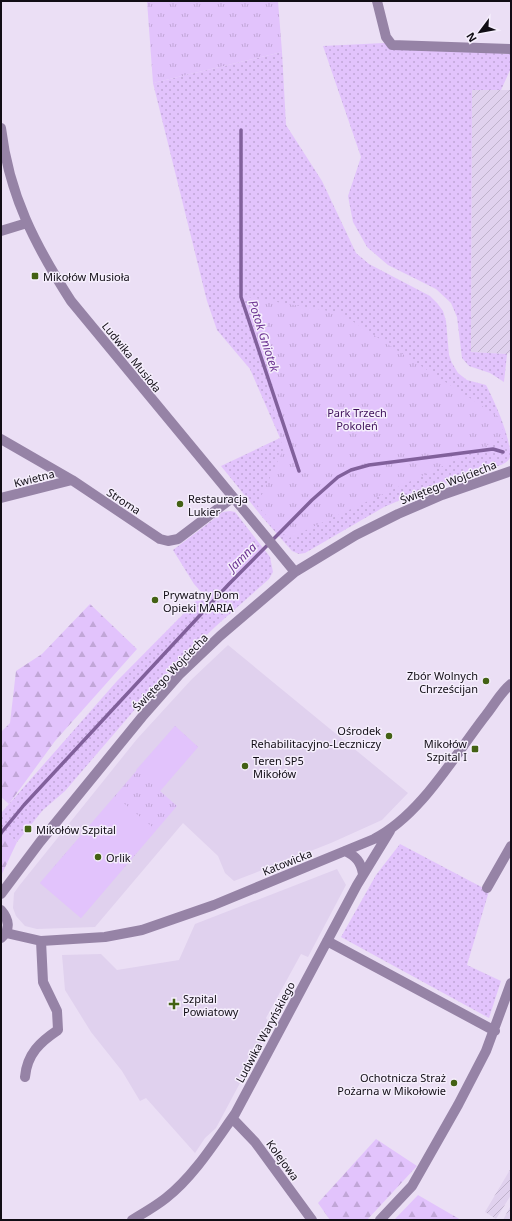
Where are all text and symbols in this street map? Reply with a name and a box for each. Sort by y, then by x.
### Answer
north arrow [460,12,500,52]
text: N [462,30,480,45]
place label: Mikołów Musioła [43,269,130,284]
marker: Mikołów Musioła [30,271,40,281]
water label: Potok Gniotek [244,298,284,375]
street label: Ludwika Musioła [99,319,165,395]
park label: Park Trzech Pokoleń [327,405,387,433]
street label: Świętego Wojciecha [398,457,498,507]
street label: Kwietna [12,466,56,490]
street label: Stroma [104,485,144,517]
place label: Restauracja Lukier [188,491,248,519]
marker: Restauracja Lukier [175,499,185,509]
water label: Jamna [222,539,260,577]
place label: Prywatny Dom Opieki MARIA [163,587,239,615]
marker: Prywatny Dom Opieki MARIA [150,595,160,605]
street label: Świętego Wojciecha [129,630,211,714]
place label: Zbór Wolnych Chrześcijan [407,668,478,696]
marker: Zbór Wolnych Chrześcijan [481,676,491,686]
place label: Ośrodek Rehabilitacyjno-Leczniczy [251,723,381,751]
marker: Ośrodek Rehabilitacyjno-Leczniczy [384,731,394,741]
place label: Mikołów Szpital I [424,736,467,764]
marker: Mikołów Szpital I [470,744,480,754]
place label: Teren SP5 Mikołów [253,753,304,781]
marker: Teren SP5 Mikołów [240,761,250,771]
place label: Mikołów Szpital [36,822,116,837]
marker: Mikołów Szpital [23,824,33,834]
street label: Katowicka [260,845,314,879]
place label: Orlik [106,850,131,865]
marker: Orlik [93,852,103,862]
street label: Ludwika Waryńskiego [232,979,298,1085]
place label: Szpital Powiatowy [183,991,239,1019]
marker: Szpital Powiatowy [168,998,180,1010]
place label: Ochotnicza Straż Pożarna w Mikołowie [337,1070,446,1098]
marker: Ochotnicza Straż Pożarna w Mikołowie [449,1078,459,1088]
street label: Kolejowa [263,1137,303,1183]

